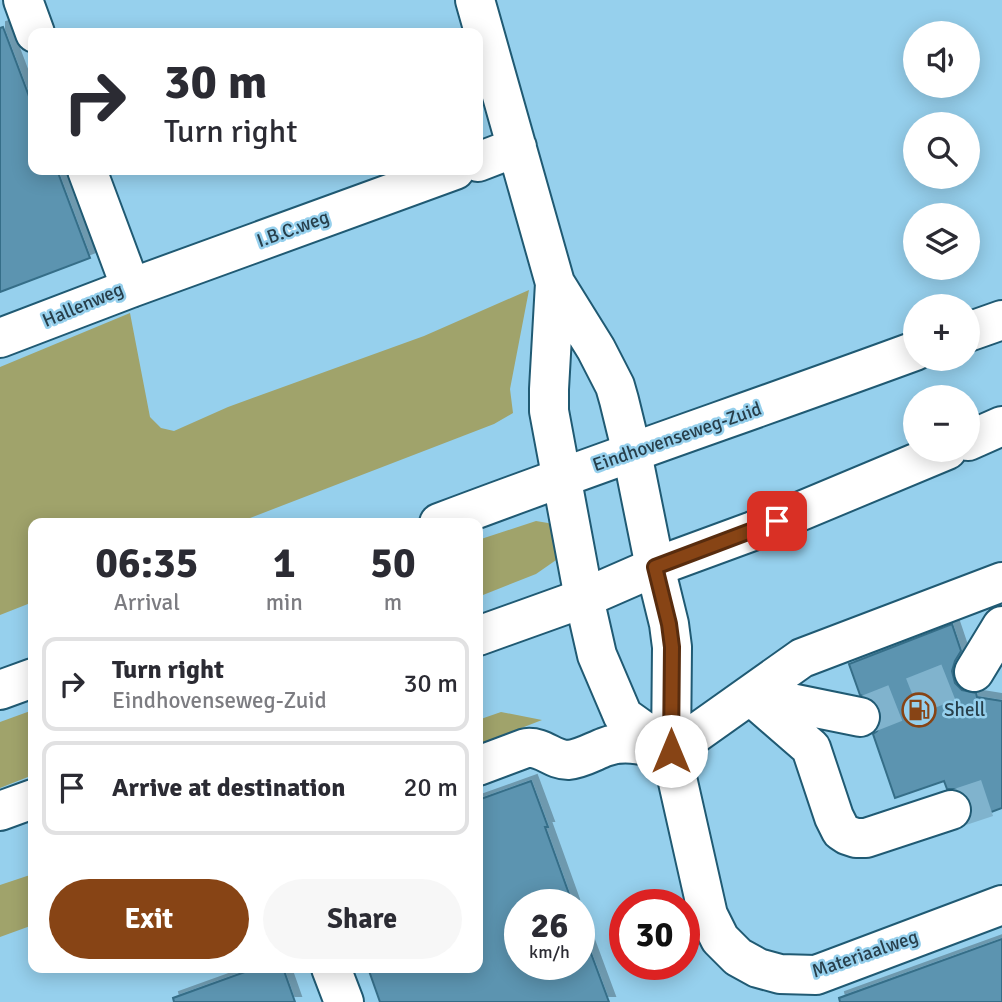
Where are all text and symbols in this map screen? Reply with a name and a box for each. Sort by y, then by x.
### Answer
map controls [903,21,980,462]
button: sound [903,21,980,98]
text: 30 m [164,52,267,112]
icon: right [49,56,140,147]
text: Turn right [164,112,297,151]
button: search [903,112,980,189]
button: layers [903,203,980,280]
street label: I.B.C.weg [254,205,332,253]
street label: Hallenweg [39,277,127,333]
button: + [903,294,980,371]
button: − [903,385,980,462]
street label: Eindhovenseweg-Zuid [589,397,765,477]
pin [747,491,807,551]
icon: arrive [758,502,796,540]
text: 06:35 [95,538,198,589]
text: 1 [273,538,296,589]
text: 50 [370,538,416,589]
text: Arrival [114,588,180,617]
text: min [266,588,303,617]
text: m [384,588,402,617]
text: Turn right [112,654,224,686]
icon: right [53,665,91,703]
text: 30 m [403,668,458,700]
text: Eindhovenseweg-Zuid [112,686,327,715]
fuel station icon: Shell [900,691,938,729]
place label: Shell [944,698,985,722]
position arrow [634,714,708,788]
icon: arrive [53,769,91,807]
text: Arrive at destination [112,772,345,804]
text: 20 m [403,772,458,804]
button: Exit [49,879,249,959]
button: Share [263,879,462,959]
speed limit sign: 30 [609,889,700,980]
text: 26 [531,904,568,947]
street label: Materiaalweg [809,925,921,983]
text: km/h [529,941,570,963]

